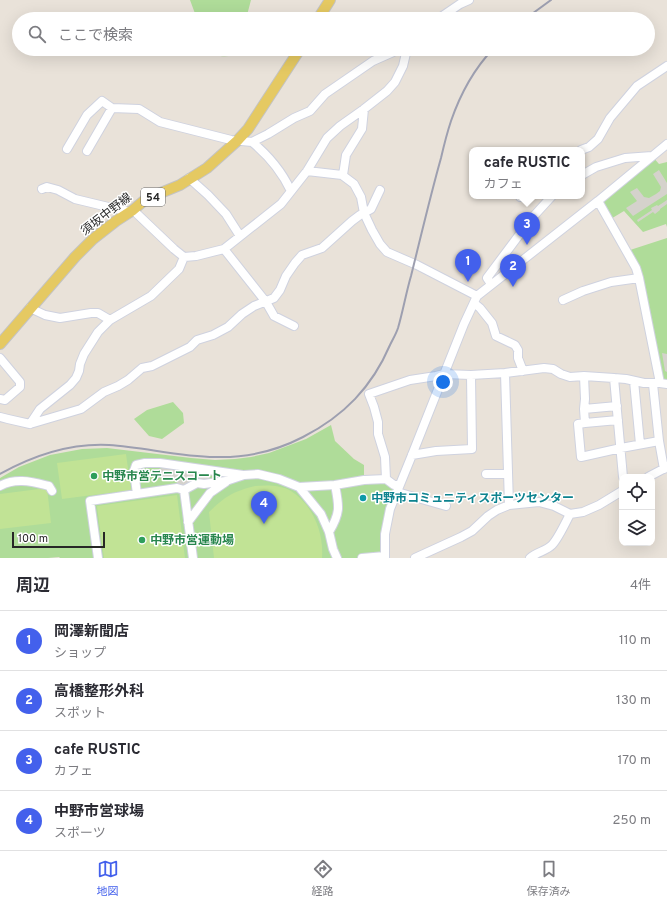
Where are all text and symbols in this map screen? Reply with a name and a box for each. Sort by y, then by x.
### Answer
search box [12,12,655,56]
icon: search [26,23,48,45]
text: ここで検索 [58,27,133,46]
popup [469,147,585,199]
text: cafe RUSTIC [484,154,570,173]
text: カフェ [484,177,523,193]
road number: 54 [141,188,165,206]
street label: 須坂中野線 [78,190,135,240]
pin: 3 [514,212,540,245]
pin: 1 [455,249,481,282]
pin: 2 [500,254,526,287]
your location [433,372,453,392]
place label: 中野市営テニスコート [102,469,222,485]
marker: 中野市営テニスコート [89,471,99,481]
map controls [619,474,655,546]
button: locate [619,474,655,510]
pin: 4 [251,491,277,524]
place label: 中野市コミュニティスポーツセンター [371,491,574,507]
marker: 中野市コミュニティスポーツセンター [358,493,368,503]
button: layers [619,510,655,546]
scale bar [12,530,105,549]
text: 100 m [18,532,48,546]
place label: 中野市営運動場 [150,533,234,549]
marker: 中野市営運動場 [137,535,147,545]
text: 周辺 [16,576,50,598]
text: 4件 [630,578,651,594]
text: 岡澤新聞店 [54,623,129,642]
text: 1 [26,633,32,649]
text: 110 m [619,633,651,649]
text: ショップ [54,646,106,662]
text: 高橋整形外科 [54,683,144,702]
text: 2 [25,693,33,709]
text: 130 m [616,693,651,709]
text: スポット [54,706,106,722]
text: cafe RUSTIC [54,741,141,760]
text: 3 [25,753,33,769]
text: 170 m [617,753,651,769]
text: カフェ [54,764,93,780]
text: 中野市営球場 [54,803,144,822]
text: 4 [25,813,33,829]
text: 250 m [613,813,651,829]
text: スポーツ [54,826,106,842]
tab: 地図 [97,858,119,899]
tab: 経路 [312,858,334,899]
tab: 保存済み [527,858,571,899]

